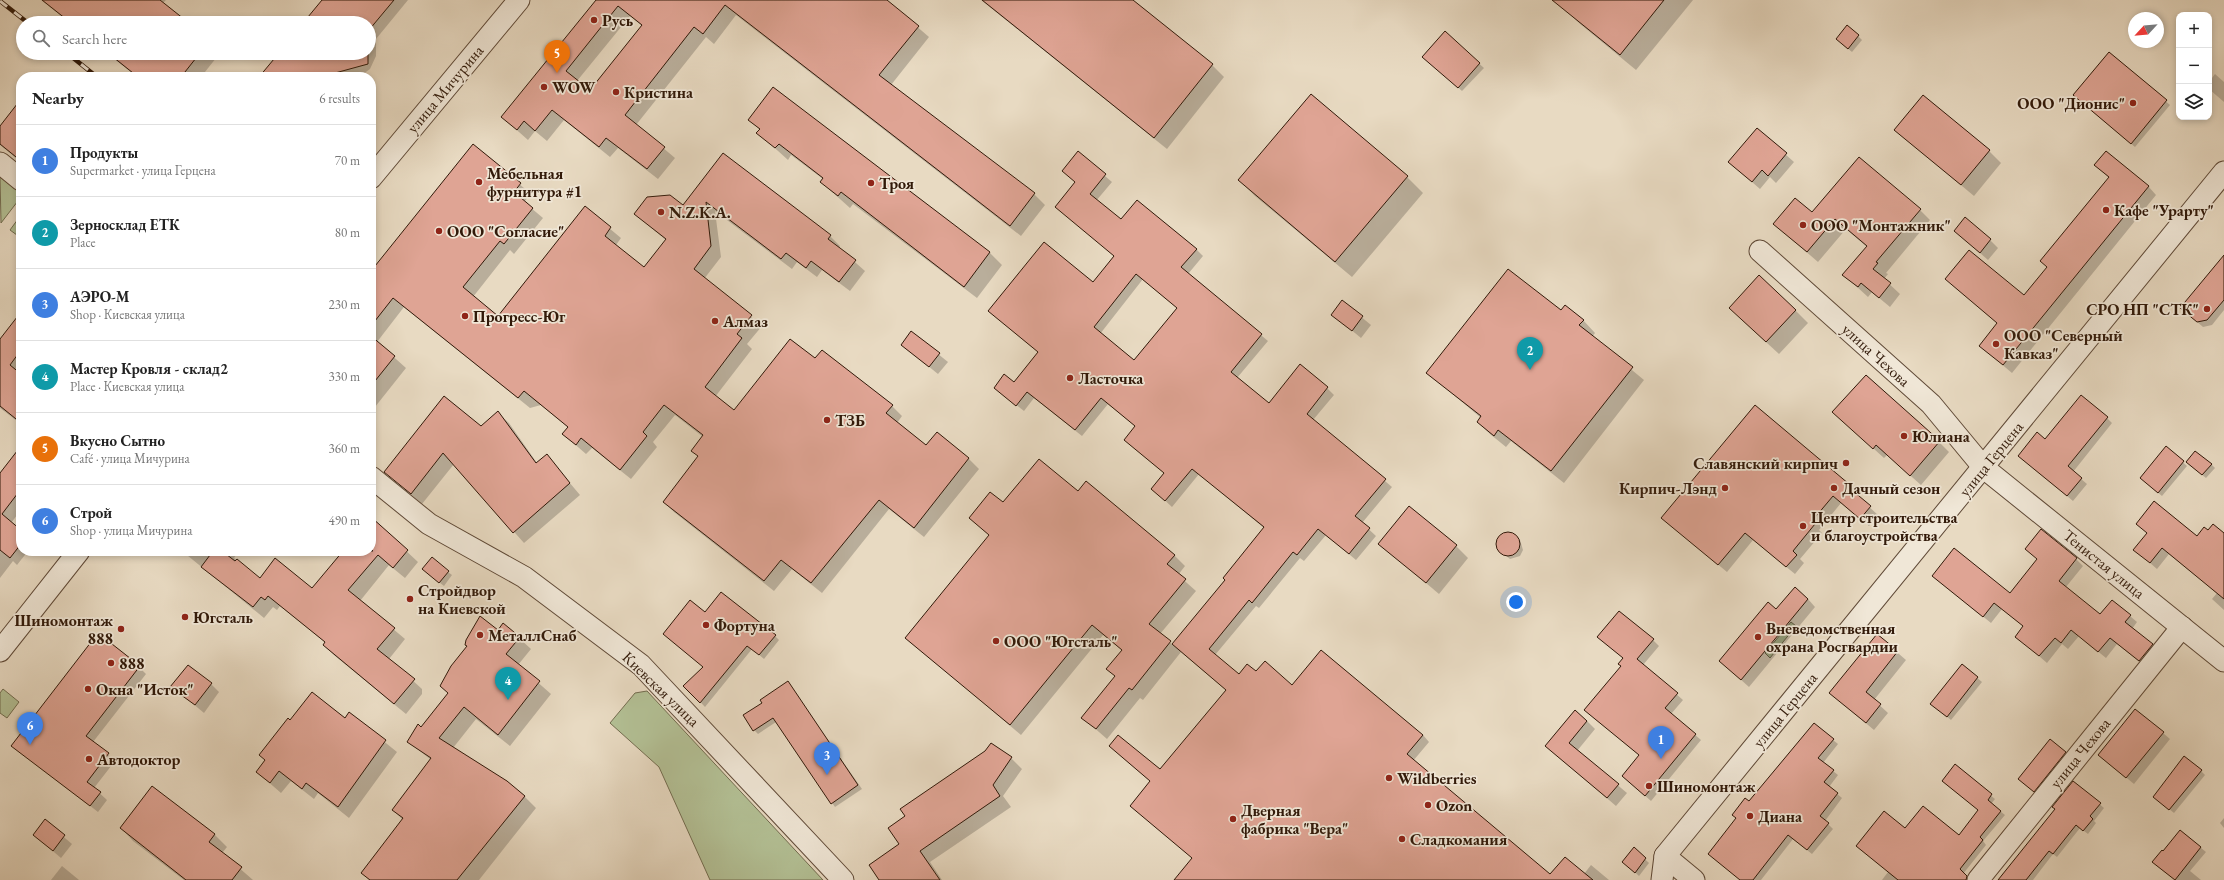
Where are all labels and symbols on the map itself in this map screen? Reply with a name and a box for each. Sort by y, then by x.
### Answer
place label: Русь [602,10,634,31]
north arrow [2128,12,2164,48]
marker: Русь [589,15,599,25]
street label: улица Мичурина [402,40,488,138]
pin: 5 [544,40,570,73]
place label: WOW [552,77,596,98]
marker: WOW [539,82,549,92]
place label: Кристина [624,82,694,103]
marker: Кристина [611,87,621,97]
place label: ООО "Дионис" [2017,93,2125,114]
marker: ООО "Дионис" [2128,98,2138,108]
place label: Мебельная фурнитура #1 [487,163,582,202]
place label: Троя [879,173,915,194]
marker: Мебельная фурнитура #1 [474,177,484,187]
marker: Троя [866,178,876,188]
place label: Кафе "Урарту" [2114,200,2214,221]
place label: N.Z.K.A. [669,202,731,223]
marker: Кафе "Урарту" [2101,205,2111,215]
marker: N.Z.K.A. [656,207,666,217]
place label: ООО "Монтажник" [1811,215,1951,236]
marker: ООО "Монтажник" [1798,220,1808,230]
place label: ООО "Согласие" [447,221,564,242]
marker: ООО "Согласие" [434,226,444,236]
place label: СРО НП "СТК" [2086,299,2199,320]
marker: СРО НП "СТК" [2202,304,2212,314]
place label: Прогресс-Юг [473,306,566,327]
marker: Прогресс-Юг [460,311,470,321]
place label: Алмаз [722,311,768,332]
marker: Алмаз [710,316,720,326]
street label: улица Чехова [1837,319,1915,392]
place label: ООО "Северный Кавказ" [2004,325,2123,364]
pin: 2 [1517,337,1543,370]
marker: ООО "Северный Кавказ" [1991,339,2001,349]
place label: Ласточка [1078,368,1144,389]
marker: Ласточка [1065,373,1075,383]
place label: ТЗБ [835,410,865,431]
marker: ТЗБ [822,415,832,425]
street label: улица Герцена [1954,417,2028,501]
place label: Юлиана [1912,426,1971,447]
marker: Юлиана [1899,431,1909,441]
place label: Славянский кирпич [1693,453,1838,474]
marker: Славянский кирпич [1841,458,1851,468]
place label: Кирпич-Лэнд [1619,478,1718,499]
place label: Дачный сезон [1842,478,1940,499]
marker: Кирпич-Лэнд [1720,483,1730,493]
marker: Дачный сезон [1829,483,1839,493]
place label: Центр строительства и благоустройства [1811,507,1959,546]
marker: Центр строительства и благоустройства [1798,521,1808,531]
street label: Тенистая улица [2059,525,2150,604]
place label: Стройдвор на Киевской [418,580,506,619]
your location [1506,592,1526,612]
marker: Стройдвор на Киевской [405,594,415,604]
place label: Югсталь [193,607,254,628]
place label: Шиномонтаж 888 [14,610,113,649]
marker: Югсталь [180,612,190,622]
place label: Фортуна [714,615,776,636]
place label: Вневедомственная охрана Росгвардии [1766,618,1899,657]
marker: Фортуна [701,620,711,630]
marker: Шиномонтаж 888 [116,624,126,634]
place label: МеталлСнаб [488,625,577,646]
marker: МеталлСнаб [475,630,485,640]
place label: ООО "Югсталь" [1004,631,1118,652]
marker: Вневедомственная охрана Росгвардии [1753,632,1763,642]
marker: ООО "Югсталь" [991,636,1001,646]
street label: Киевская улица [618,647,705,732]
place label: 888 [119,653,144,674]
marker: 888 [106,658,116,668]
pin: 4 [495,667,521,700]
street label: улица Герцена [1748,668,1822,752]
place label: Окна "Исток" [96,679,194,700]
marker: Окна "Исток" [83,684,93,694]
pin: 6 [17,712,43,745]
street label: улица Чехова [2045,713,2115,793]
pin: 1 [1648,726,1674,759]
pin: 3 [814,742,840,775]
place label: Автодоктор [96,749,181,770]
marker: Автодоктор [84,754,94,764]
place label: Wildberries [1397,768,1477,789]
marker: Wildberries [1384,773,1394,783]
place label: Шиномонтаж [1657,776,1756,797]
marker: Шиномонтаж [1644,781,1654,791]
place label: Ozon [1436,795,1472,816]
place label: Дверная фабрика "Вера" [1241,800,1348,839]
marker: Ozon [1423,800,1433,810]
place label: Диана [1758,806,1803,827]
marker: Диана [1745,811,1755,821]
marker: Дверная фабрика "Вера" [1228,814,1238,824]
place label: Сладкомания [1410,829,1508,850]
marker: Сладкомания [1397,834,1407,844]

